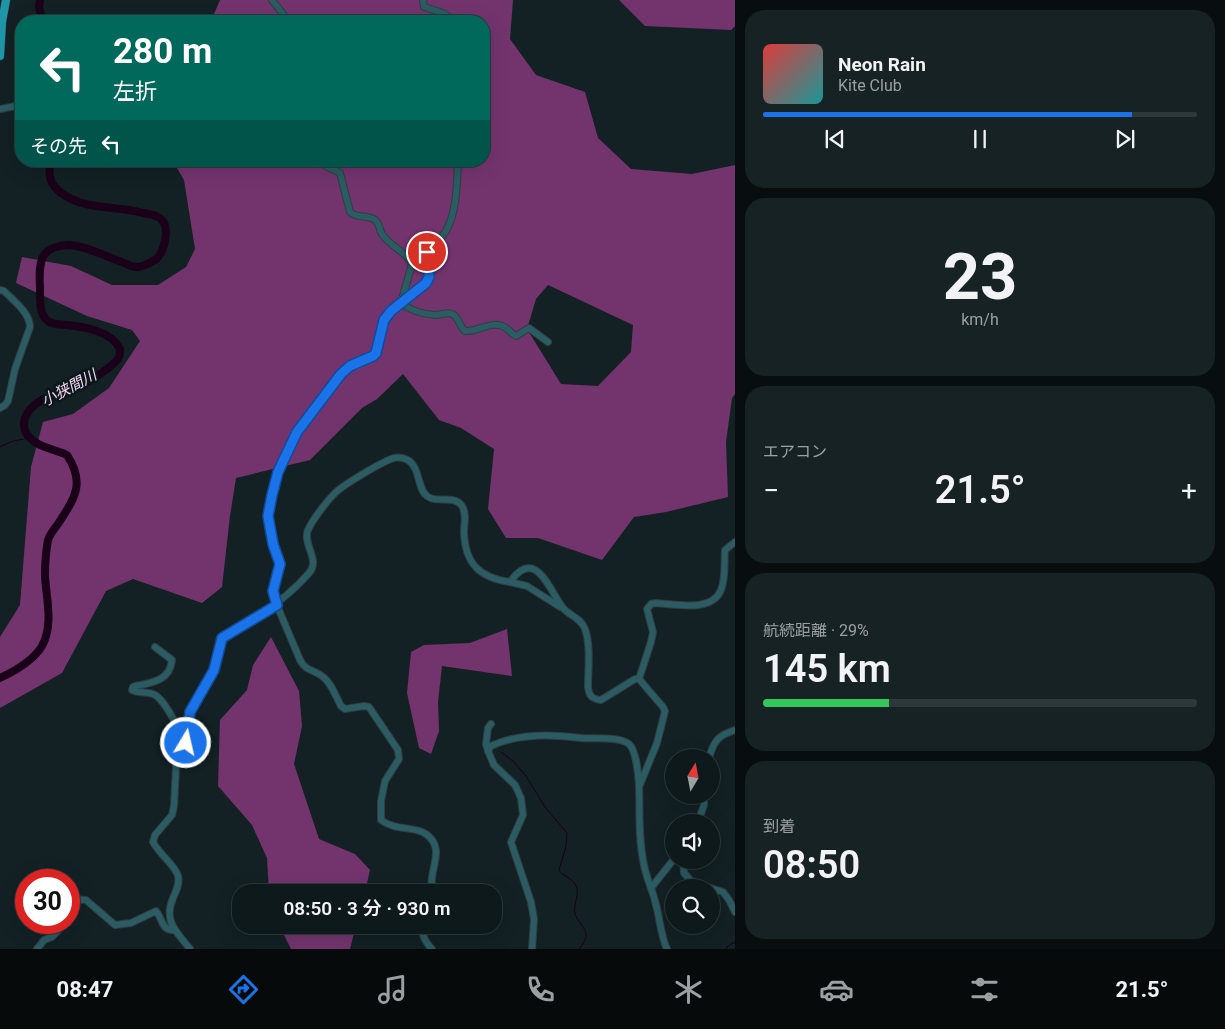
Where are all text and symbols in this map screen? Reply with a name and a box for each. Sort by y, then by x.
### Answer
text: 280 m [113,31,212,72]
icon: left [30,35,95,100]
text: Neon Rain [838,53,926,76]
text: Kite Club [838,76,902,95]
text: 左折 [113,79,157,104]
icon: previous [821,125,849,153]
icon: pause [966,125,994,153]
icon: next [1111,125,1139,153]
icon: left [97,130,125,158]
text: その先 [30,135,87,158]
pin [406,231,448,273]
icon: arrive [413,238,441,266]
text: 23 [943,239,1017,315]
text: km/h [961,310,999,329]
water label: 小狭間川 [38,365,101,410]
text: エアコン [763,442,827,461]
text: 21.5° [935,468,1025,512]
text: − [763,474,779,507]
text: + [1181,474,1197,507]
text: 航続距離 · 29% [763,621,869,640]
text: 145 km [763,647,891,691]
position arrow [159,716,211,768]
north arrow [665,749,720,804]
map controls [665,749,720,934]
button: sound [665,814,720,869]
text: 到着 [763,817,795,836]
text: 08:50 [763,843,860,887]
speed limit sign: 30 [15,869,80,934]
button: search [665,879,720,934]
text: 08:50 · 3 分 · 930 m [284,897,450,920]
icon: directions [226,972,261,1007]
icon: music [375,972,410,1007]
icon: phone [523,972,558,1007]
icon: climate [671,972,706,1007]
icon: car [819,972,854,1007]
icon: filters [967,972,1002,1007]
text: 08:47 [57,977,113,1002]
text: 21.5° [1115,977,1168,1002]

